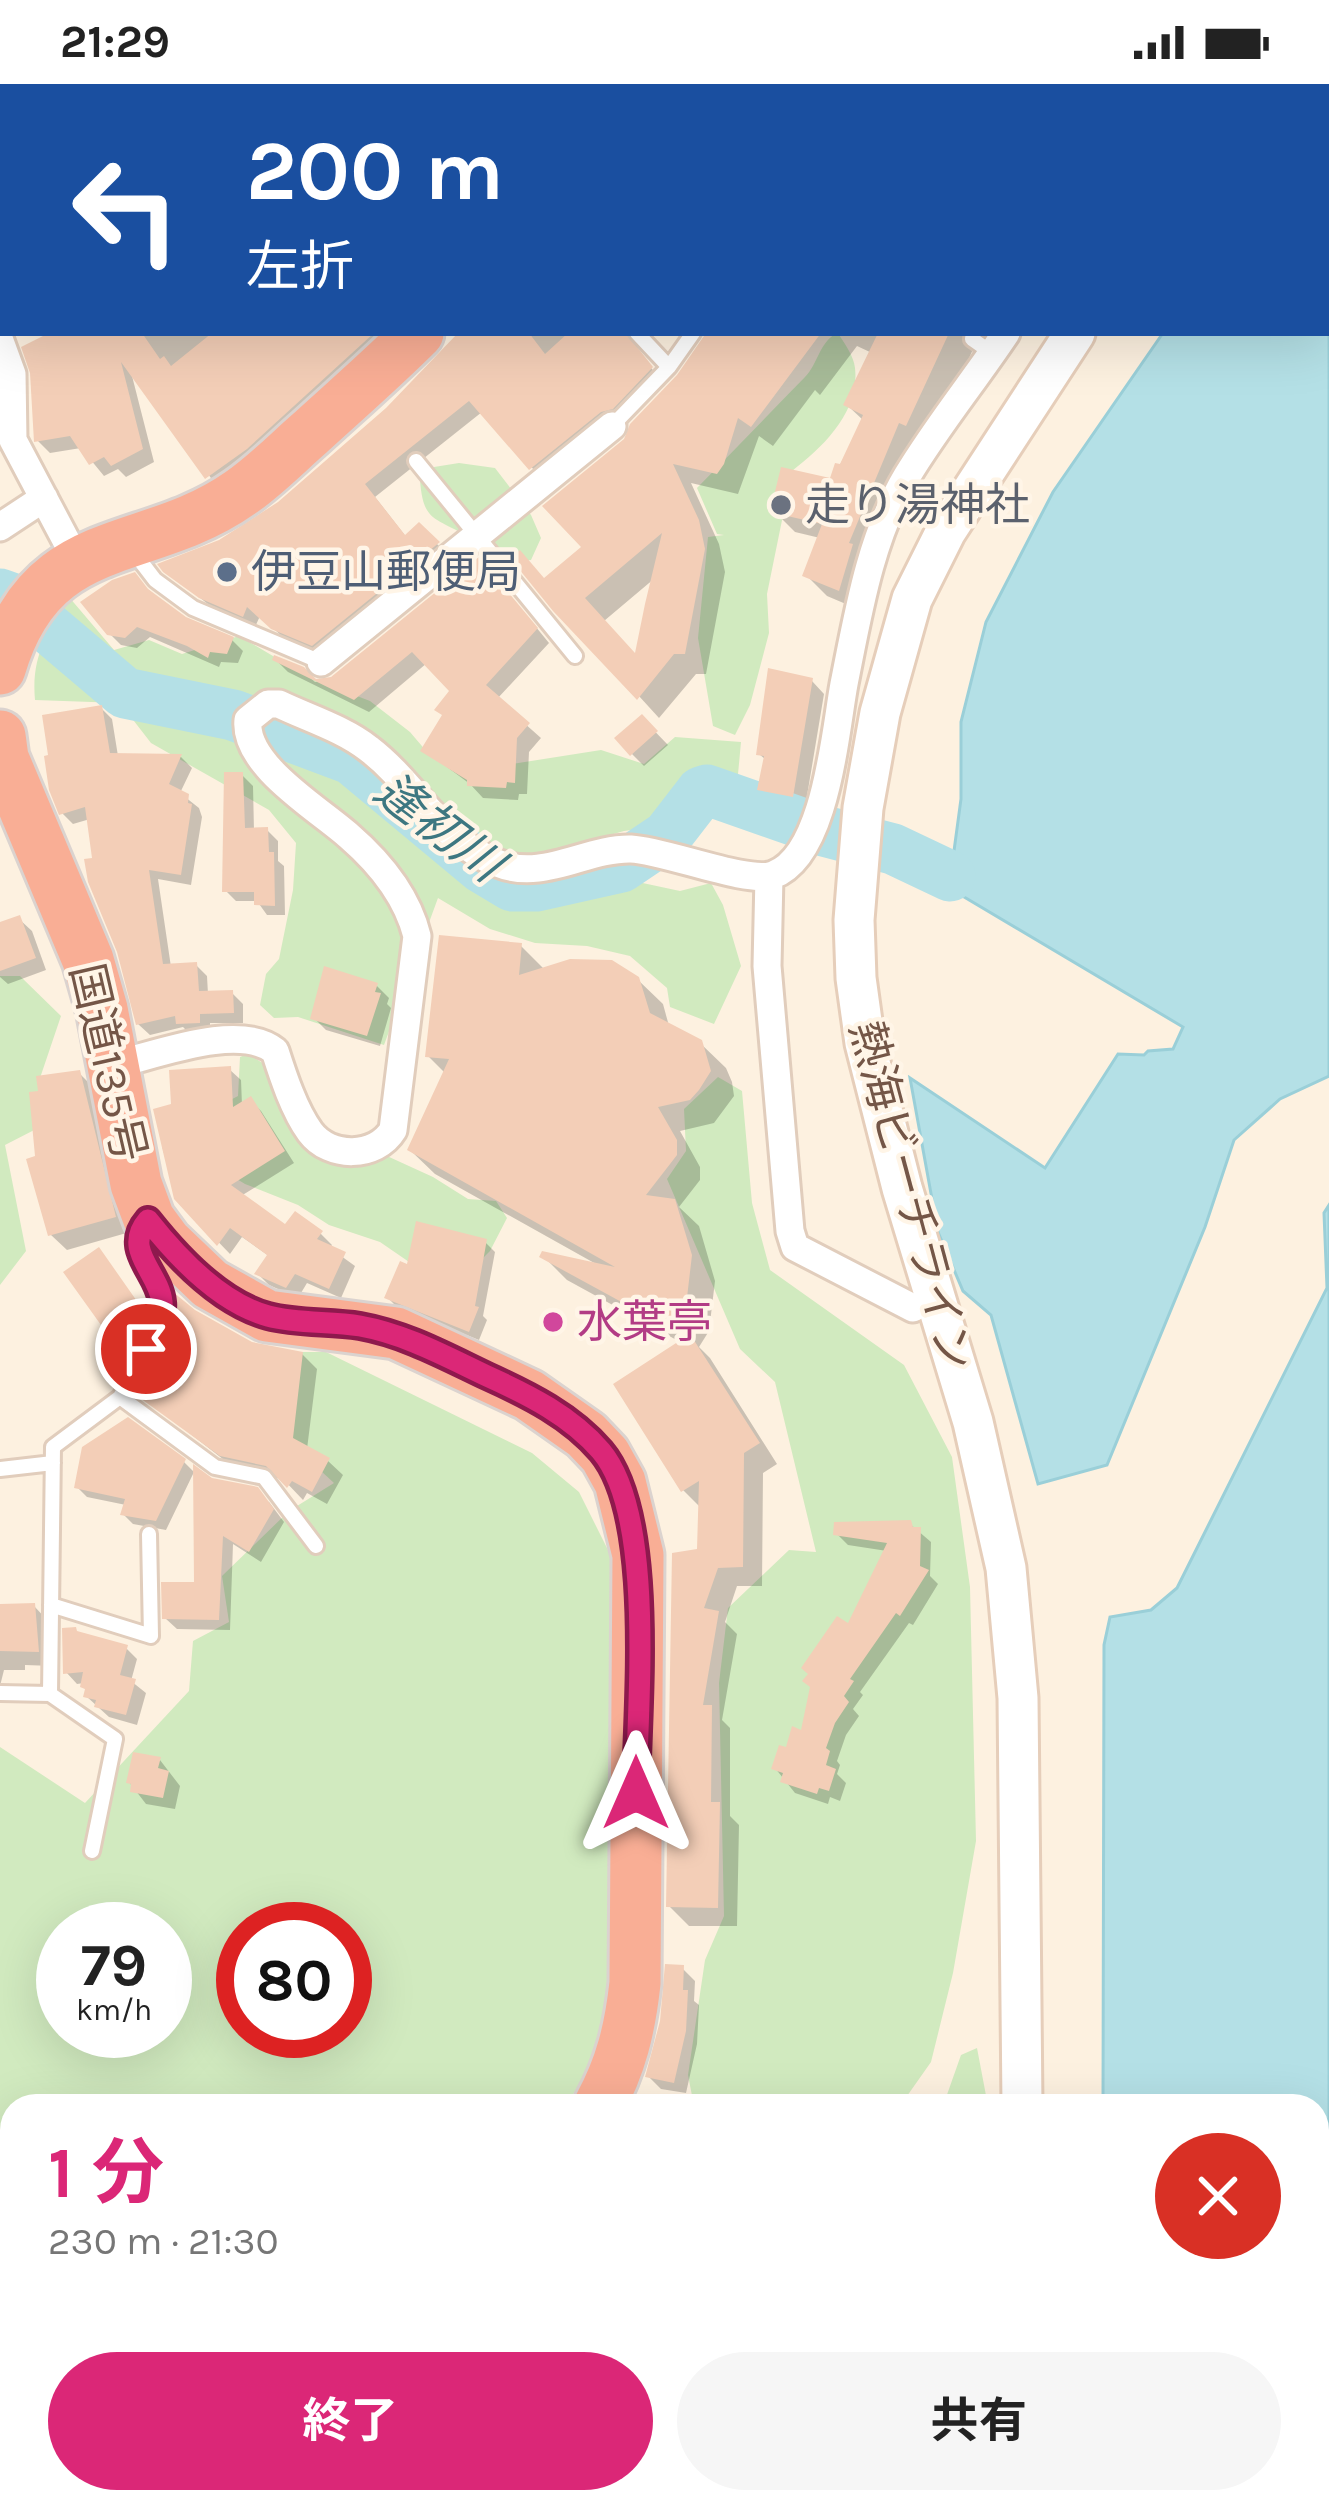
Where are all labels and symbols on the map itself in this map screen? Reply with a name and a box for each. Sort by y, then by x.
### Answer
place label: 走り湯神社 [805,479,1030,531]
marker: 走り湯神社 [768,492,794,518]
place label: 伊豆山郵便局 [251,546,521,598]
marker: 伊豆山郵便局 [214,559,240,585]
water label: 逢初川 [365,761,517,896]
street label: 国道135号 [60,959,156,1167]
street label: 熱海ビーチライン [839,1015,983,1377]
place label: 水葉亭 [577,1296,712,1348]
pin [95,1298,197,1400]
marker: 水葉亭 [540,1309,566,1335]
position arrow [573,1730,699,1856]
speed limit sign: 80 [216,1902,372,2058]

